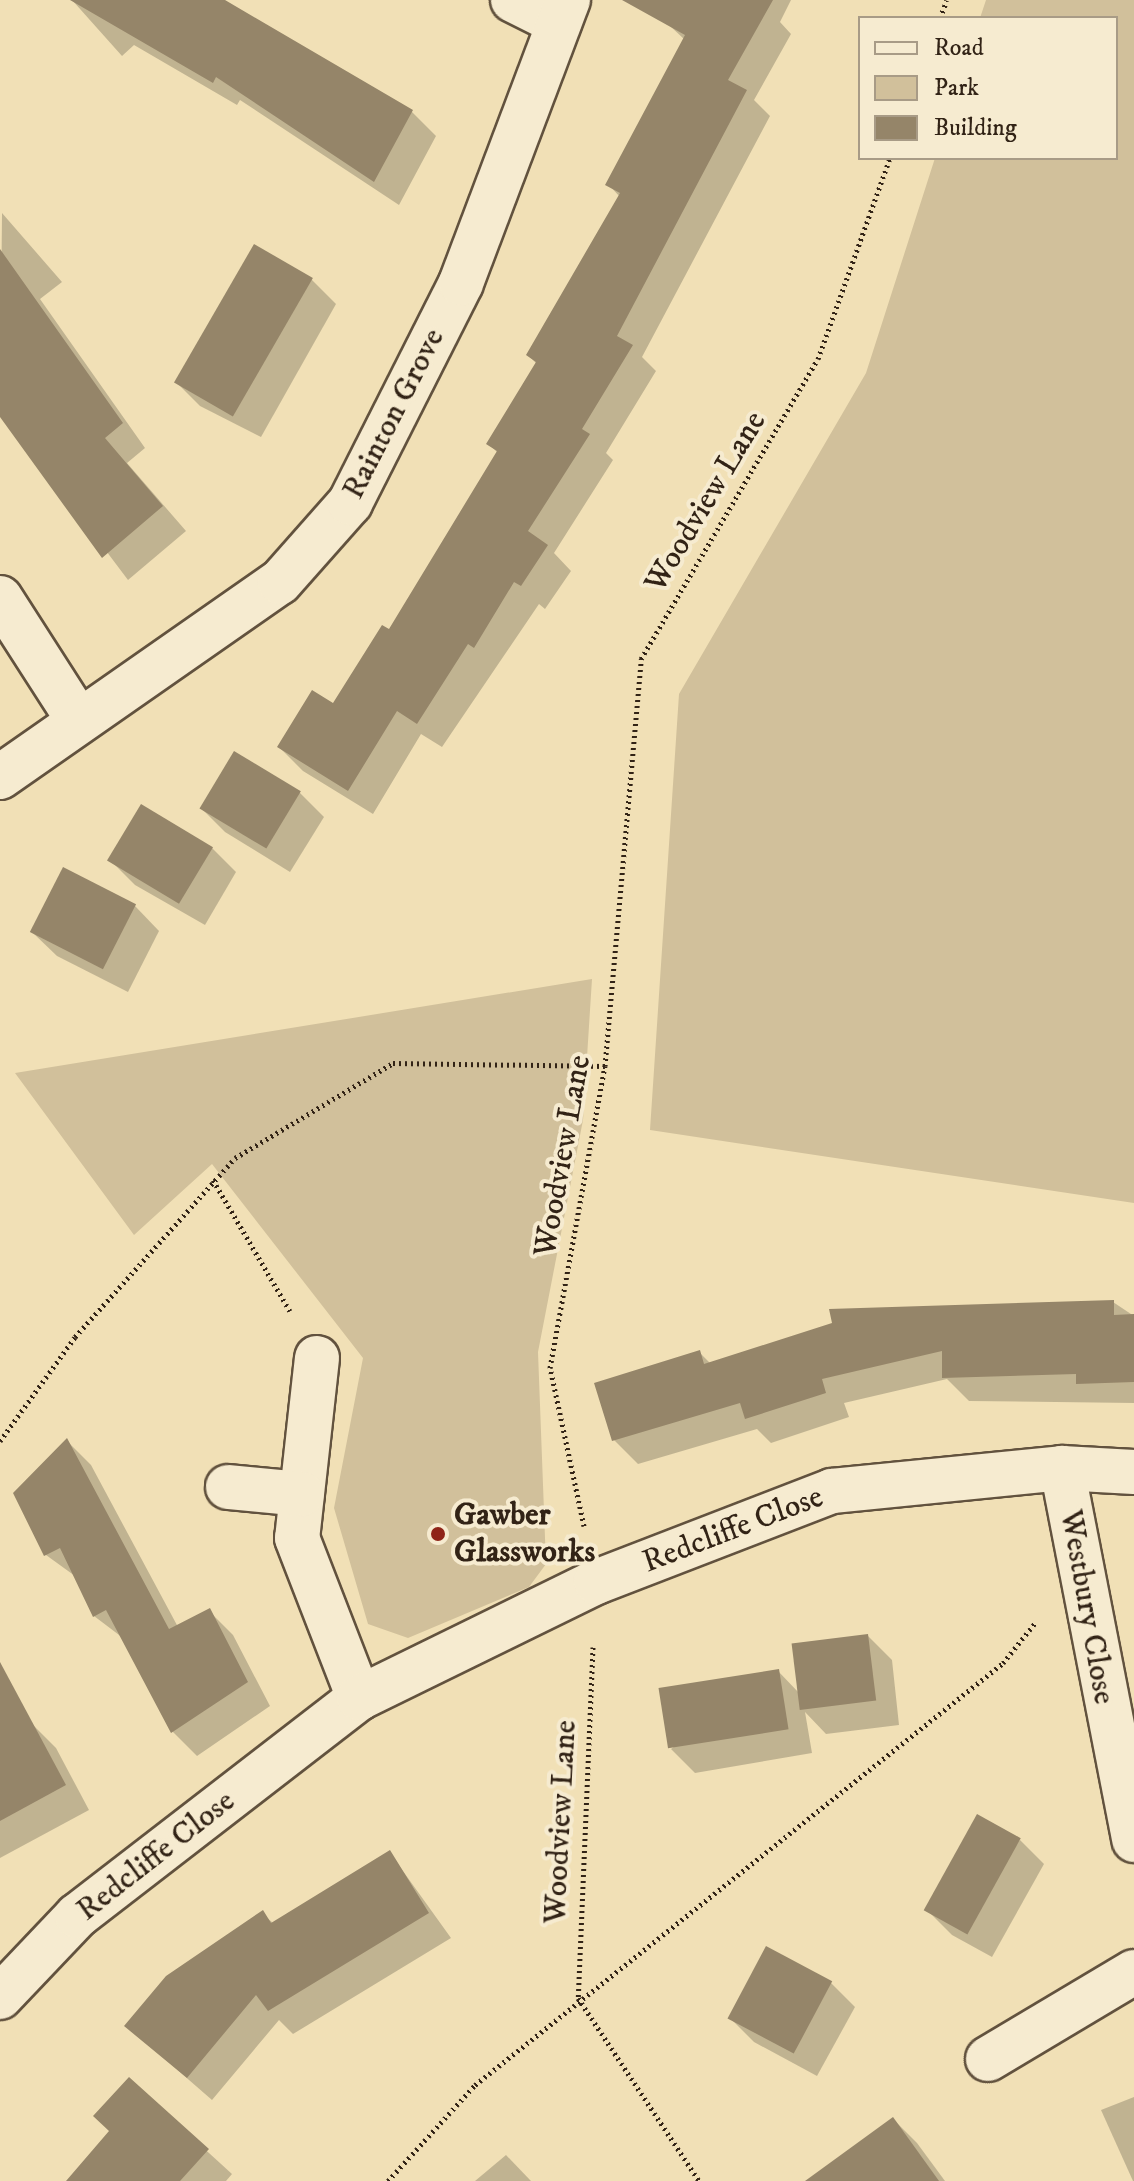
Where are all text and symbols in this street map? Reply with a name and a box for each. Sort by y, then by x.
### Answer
legend [858,16,1118,160]
text: Road [934,33,984,63]
text: Park [934,73,979,103]
text: Building [934,113,1017,143]
street label: Rainton Grove [335,322,453,506]
street label: Woodview Lane [637,405,775,599]
street label: Woodview Lane [526,1052,600,1260]
street label: Redcliffe Close [637,1478,829,1582]
place label: Gawber Glassworks [454,1497,595,1572]
street label: Westbury Close [1051,1507,1123,1707]
marker: Gawber Glassworks [429,1525,447,1543]
street label: Woodview Lane [536,1719,586,1925]
street label: Redcliffe Close [69,1782,243,1930]

